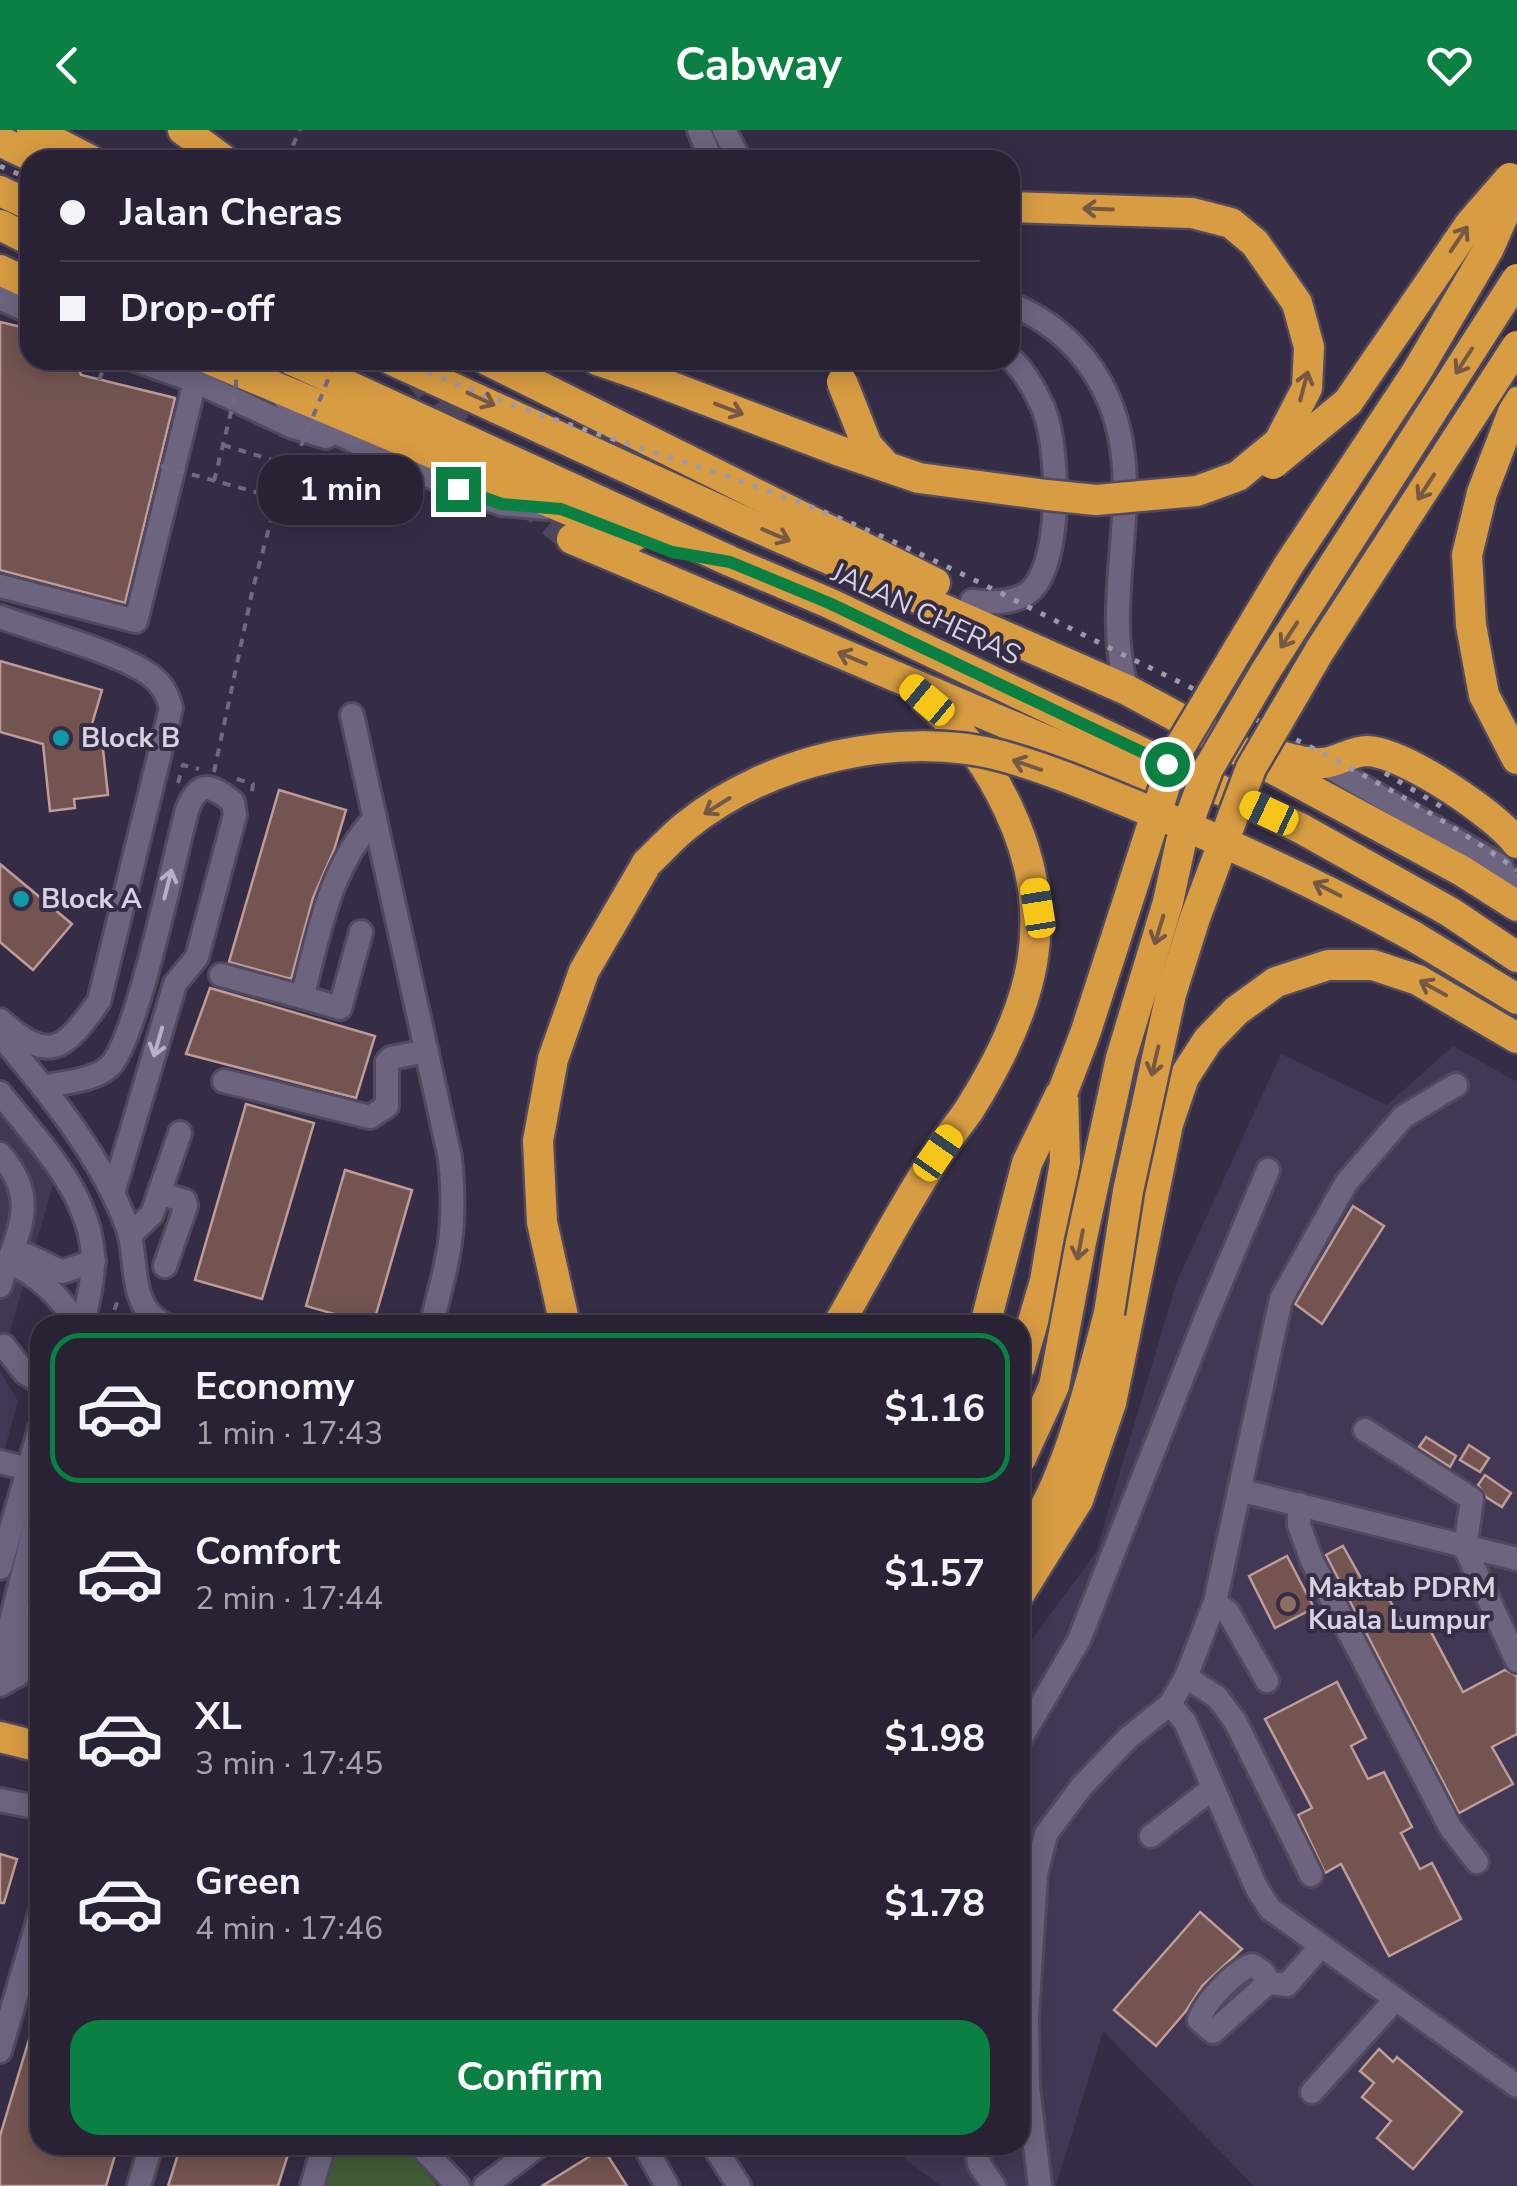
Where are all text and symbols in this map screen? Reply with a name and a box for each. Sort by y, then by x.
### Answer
text: Cabway [675,35,842,96]
icon: back [40,38,95,93]
icon: heart [1422,38,1477,93]
text: Jalan Cheras [120,187,342,238]
one-way arrow [1082,200,1114,219]
one-way arrow [1448,226,1469,254]
text: Drop-off [120,283,274,334]
one-way arrow [1453,346,1474,374]
one-way arrow [1295,371,1314,403]
one-way arrow [465,391,495,410]
one-way arrow [713,401,744,419]
callout: 1 min [258,454,423,524]
route end [436,467,481,512]
text: 1 min [299,468,382,511]
one-way arrow [1416,472,1437,500]
one-way arrow [760,527,791,545]
street label: JALAN CHERAS [824,553,1027,674]
one-way arrow [1278,620,1299,648]
one-way arrow [837,648,868,666]
car [894,669,960,731]
place label: Block B [81,719,180,757]
marker: Block B [50,727,72,749]
route start [1145,742,1190,787]
one-way arrow [1012,754,1044,772]
car [1235,787,1303,839]
one-way arrow [703,795,731,816]
one-way arrow [159,868,178,900]
car [1018,876,1058,940]
one-way arrow [1313,879,1343,898]
place label: Block A [41,880,142,918]
marker: Block A [10,888,32,910]
one-way arrow [1149,913,1167,945]
one-way arrow [1419,978,1449,998]
one-way arrow [148,1026,166,1057]
one-way arrow [1145,1044,1163,1076]
car [909,1120,967,1186]
one-way arrow [1070,1228,1089,1260]
text: Economy [195,1361,354,1412]
icon: car [75,1363,165,1453]
text: $1.16 [884,1383,985,1434]
text: 1 min · 17:43 [195,1412,383,1455]
text: Comfort [195,1526,340,1577]
icon: car [75,1528,165,1618]
text: $1.57 [884,1548,985,1599]
place label: Maktab PDRM Kuala Lumpur [1308,1569,1496,1639]
text: 2 min · 17:44 [195,1577,383,1620]
marker: Maktab PDRM Kuala Lumpur [1277,1593,1299,1615]
text: XL [195,1691,242,1742]
icon: car [75,1693,165,1783]
text: $1.98 [884,1713,985,1764]
text: 3 min · 17:45 [195,1742,383,1785]
text: Green [195,1856,301,1907]
icon: car [75,1858,165,1948]
text: $1.78 [884,1878,985,1929]
text: 4 min · 17:46 [195,1907,383,1950]
button: Confirm [70,2020,990,2135]

